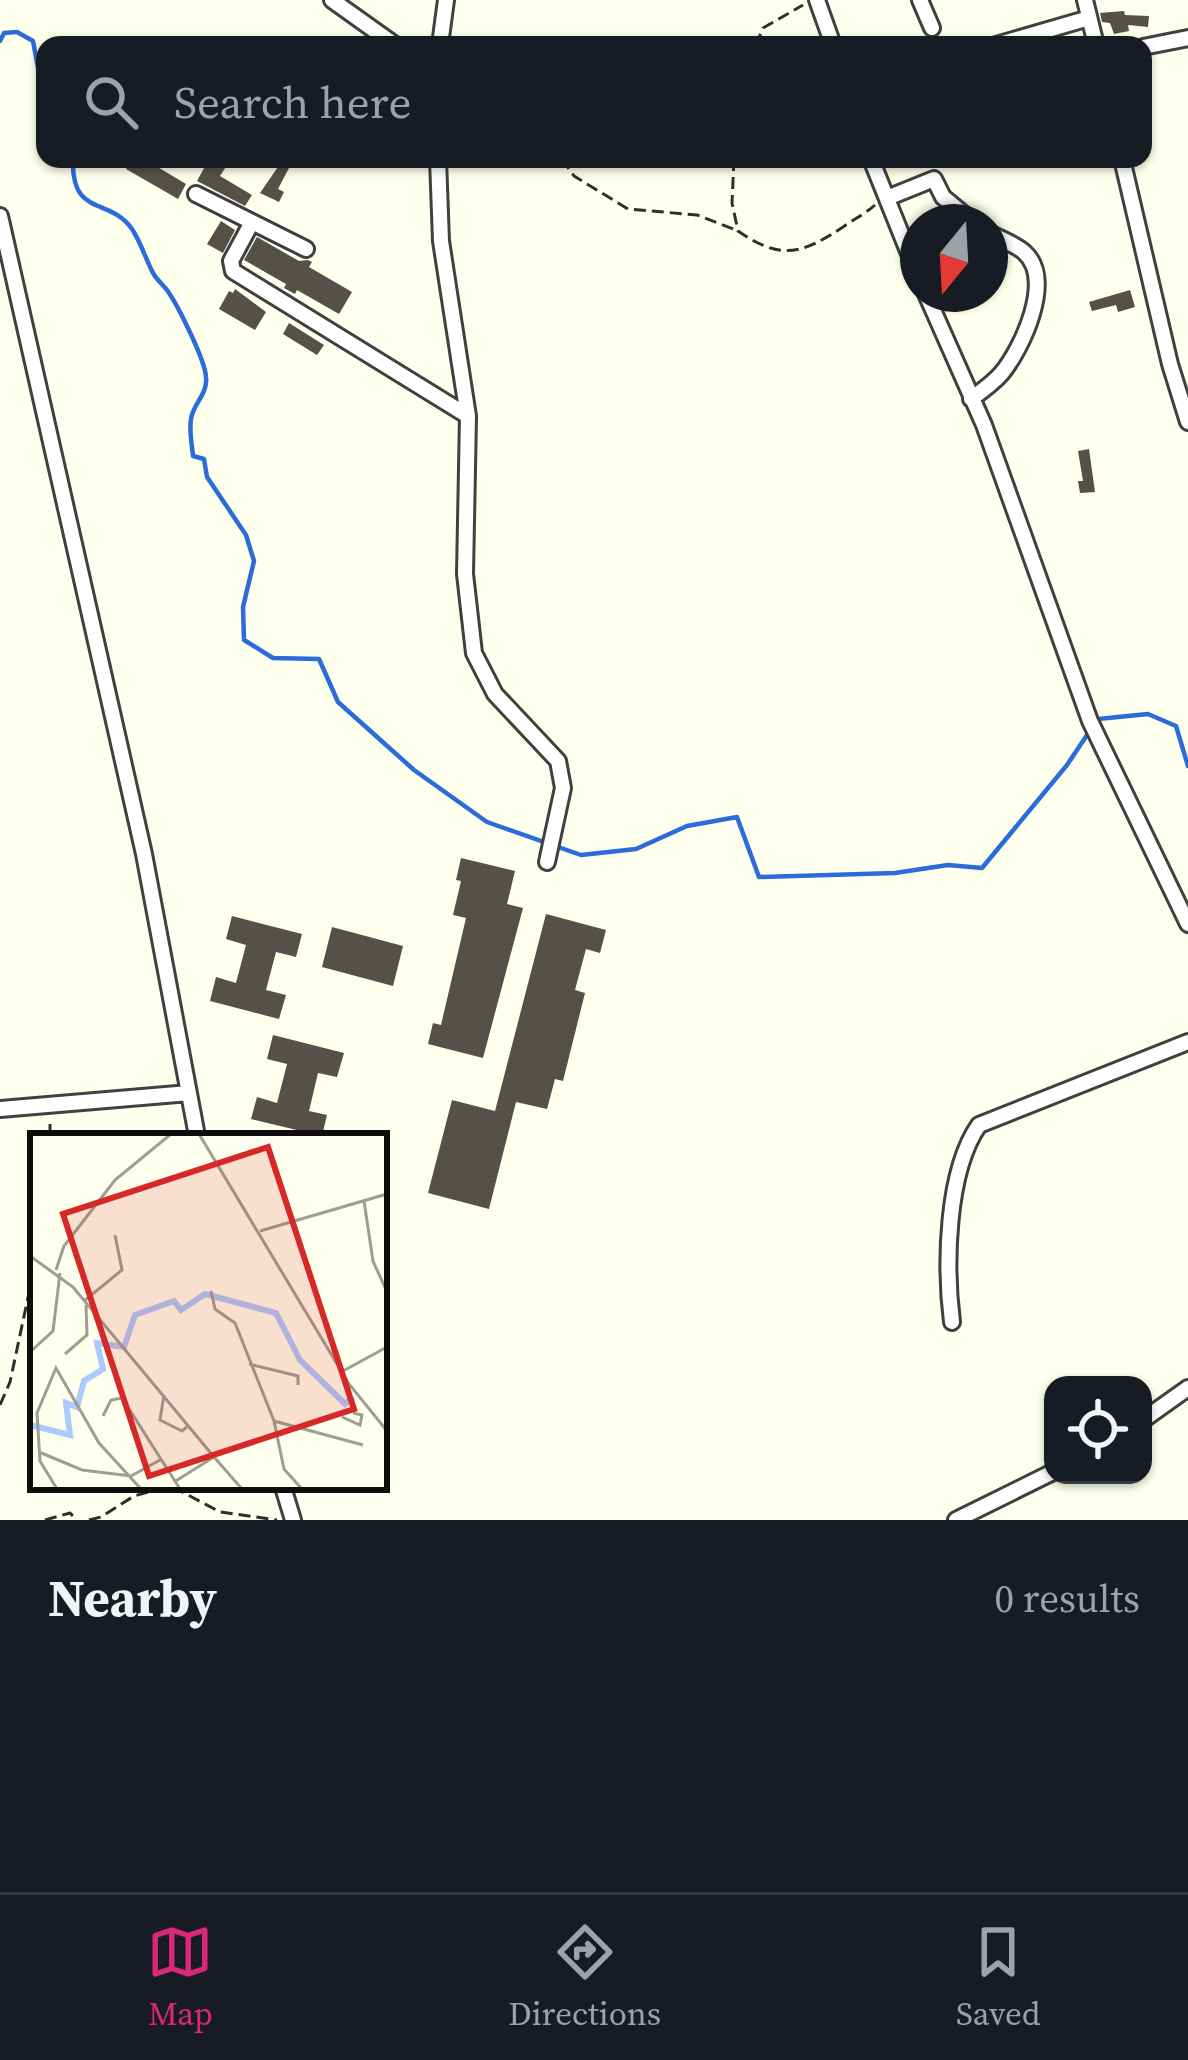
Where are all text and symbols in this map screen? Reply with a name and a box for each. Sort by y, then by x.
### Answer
search box [36,36,1152,168]
icon: search [78,69,144,135]
text: Search here [174,71,411,133]
north arrow [900,204,1008,312]
inset map [30,1133,387,1490]
map controls [1044,1376,1152,1484]
button: locate [1044,1376,1152,1484]
text: Nearby [48,1563,217,1633]
text: 0 results [995,1572,1140,1625]
tab: Map [147,1919,213,2036]
tab: Directions [508,1919,661,2036]
tab: Saved [956,1919,1041,2036]

